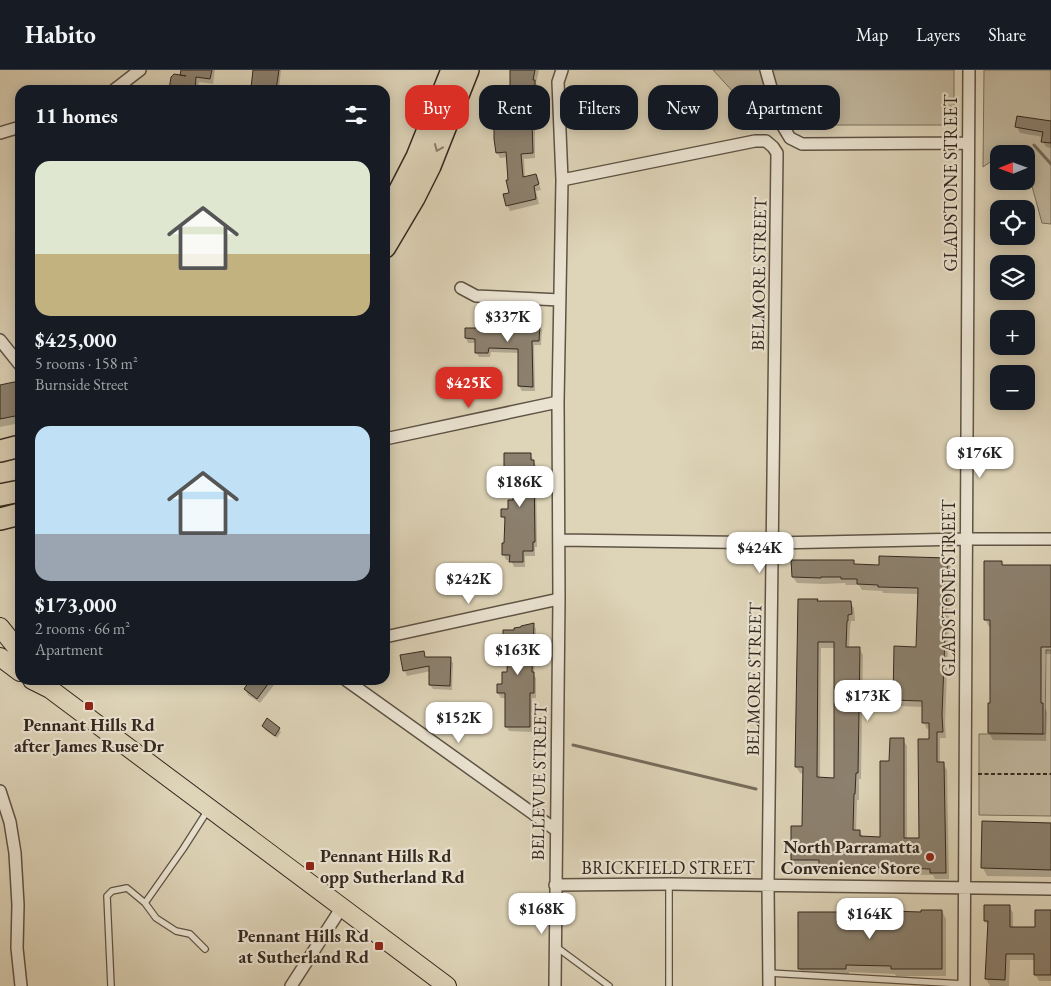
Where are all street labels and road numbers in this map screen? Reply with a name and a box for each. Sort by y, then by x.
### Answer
street label: GLADSTONE STREET [939,94,962,272]
street label: BELMORE STREET [746,196,771,351]
street label: GLADSTONE STREET [937,499,960,677]
street label: BELMORE STREET [741,601,766,756]
street label: BELLEVUE STREET [526,703,551,861]
street label: BRICKFIELD STREET [581,856,756,879]

